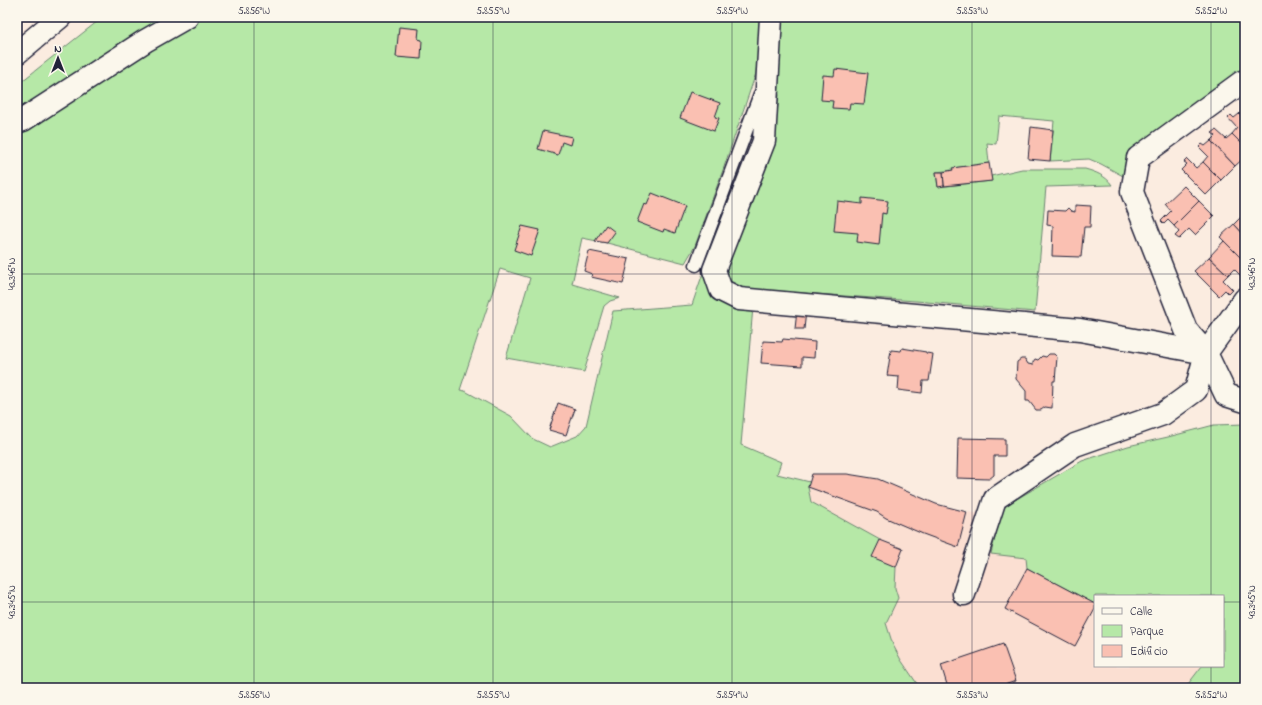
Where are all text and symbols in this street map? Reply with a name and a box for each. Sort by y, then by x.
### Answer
text: 5.856°W [238,4,270,19]
text: 5.855°W [476,4,510,19]
text: 5.854°W [716,4,748,19]
text: 5.853°W [956,4,988,19]
text: 5.852°W [1195,4,1228,19]
north arrow [38,38,78,78]
text: N [54,41,62,57]
text: 43.346°N [5,258,20,290]
text: 43.346°N [1245,258,1260,290]
text: 43.345°N [5,585,20,619]
text: 43.345°N [1245,585,1260,619]
legend [1094,595,1224,667]
text: Calle [1130,603,1153,621]
text: Parque [1130,623,1164,641]
text: Edificio [1130,643,1168,661]
text: 5.856°W [238,688,270,703]
text: 5.855°W [476,688,510,703]
text: 5.854°W [716,688,748,703]
text: 5.853°W [956,688,988,703]
text: 5.852°W [1195,688,1228,703]

